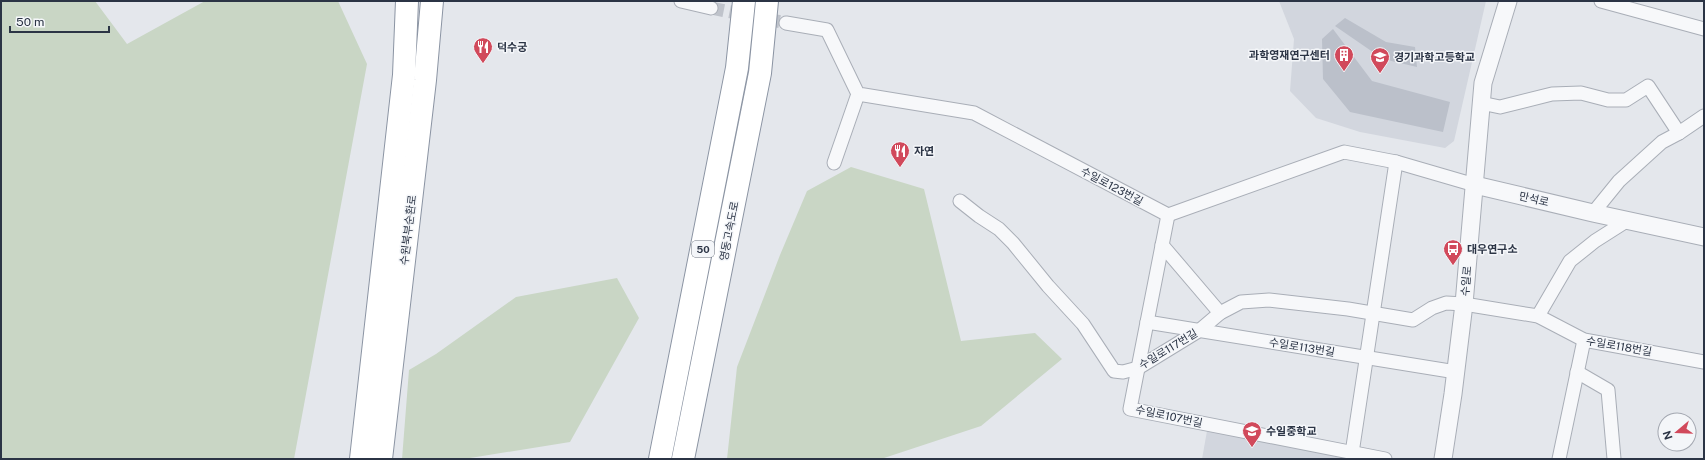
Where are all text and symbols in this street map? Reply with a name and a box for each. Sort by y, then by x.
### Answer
scale bar [10,8,109,34]
text: 50 m [16,15,44,29]
restaurant icon: 덕수궁 [472,36,494,64]
place label: 덕수궁 [497,41,527,53]
building icon: 과학영재연구센터 [1333,44,1355,72]
school or university icon: 경기과학고등학교 [1369,46,1391,74]
place label: 과학영재연구센터 [1249,49,1330,61]
place label: 경기과학고등학교 [1394,51,1475,63]
restaurant icon: 자연 [889,140,911,168]
place label: 자연 [914,145,934,157]
street label: 수일로123번길 [1079,165,1145,207]
street label: 만석로 [1518,190,1550,208]
street label: 수원북부순환로 [398,194,418,266]
street label: 영동고속도로 [717,200,741,262]
bus stop icon: 대우연구소 [1442,238,1464,266]
road number: 50 [692,241,714,257]
place label: 대우연구소 [1467,243,1518,255]
street label: 수일로 [1459,265,1473,297]
street label: 수일로117번길 [1137,327,1199,371]
street label: 수일로118번길 [1585,334,1653,358]
street label: 수일로113번길 [1268,336,1336,358]
street label: 수일로107번길 [1134,403,1204,429]
north arrow [1657,412,1697,452]
school or university icon: 수일중학교 [1241,420,1263,448]
place label: 수일중학교 [1266,425,1317,437]
text: N [1660,429,1675,441]

